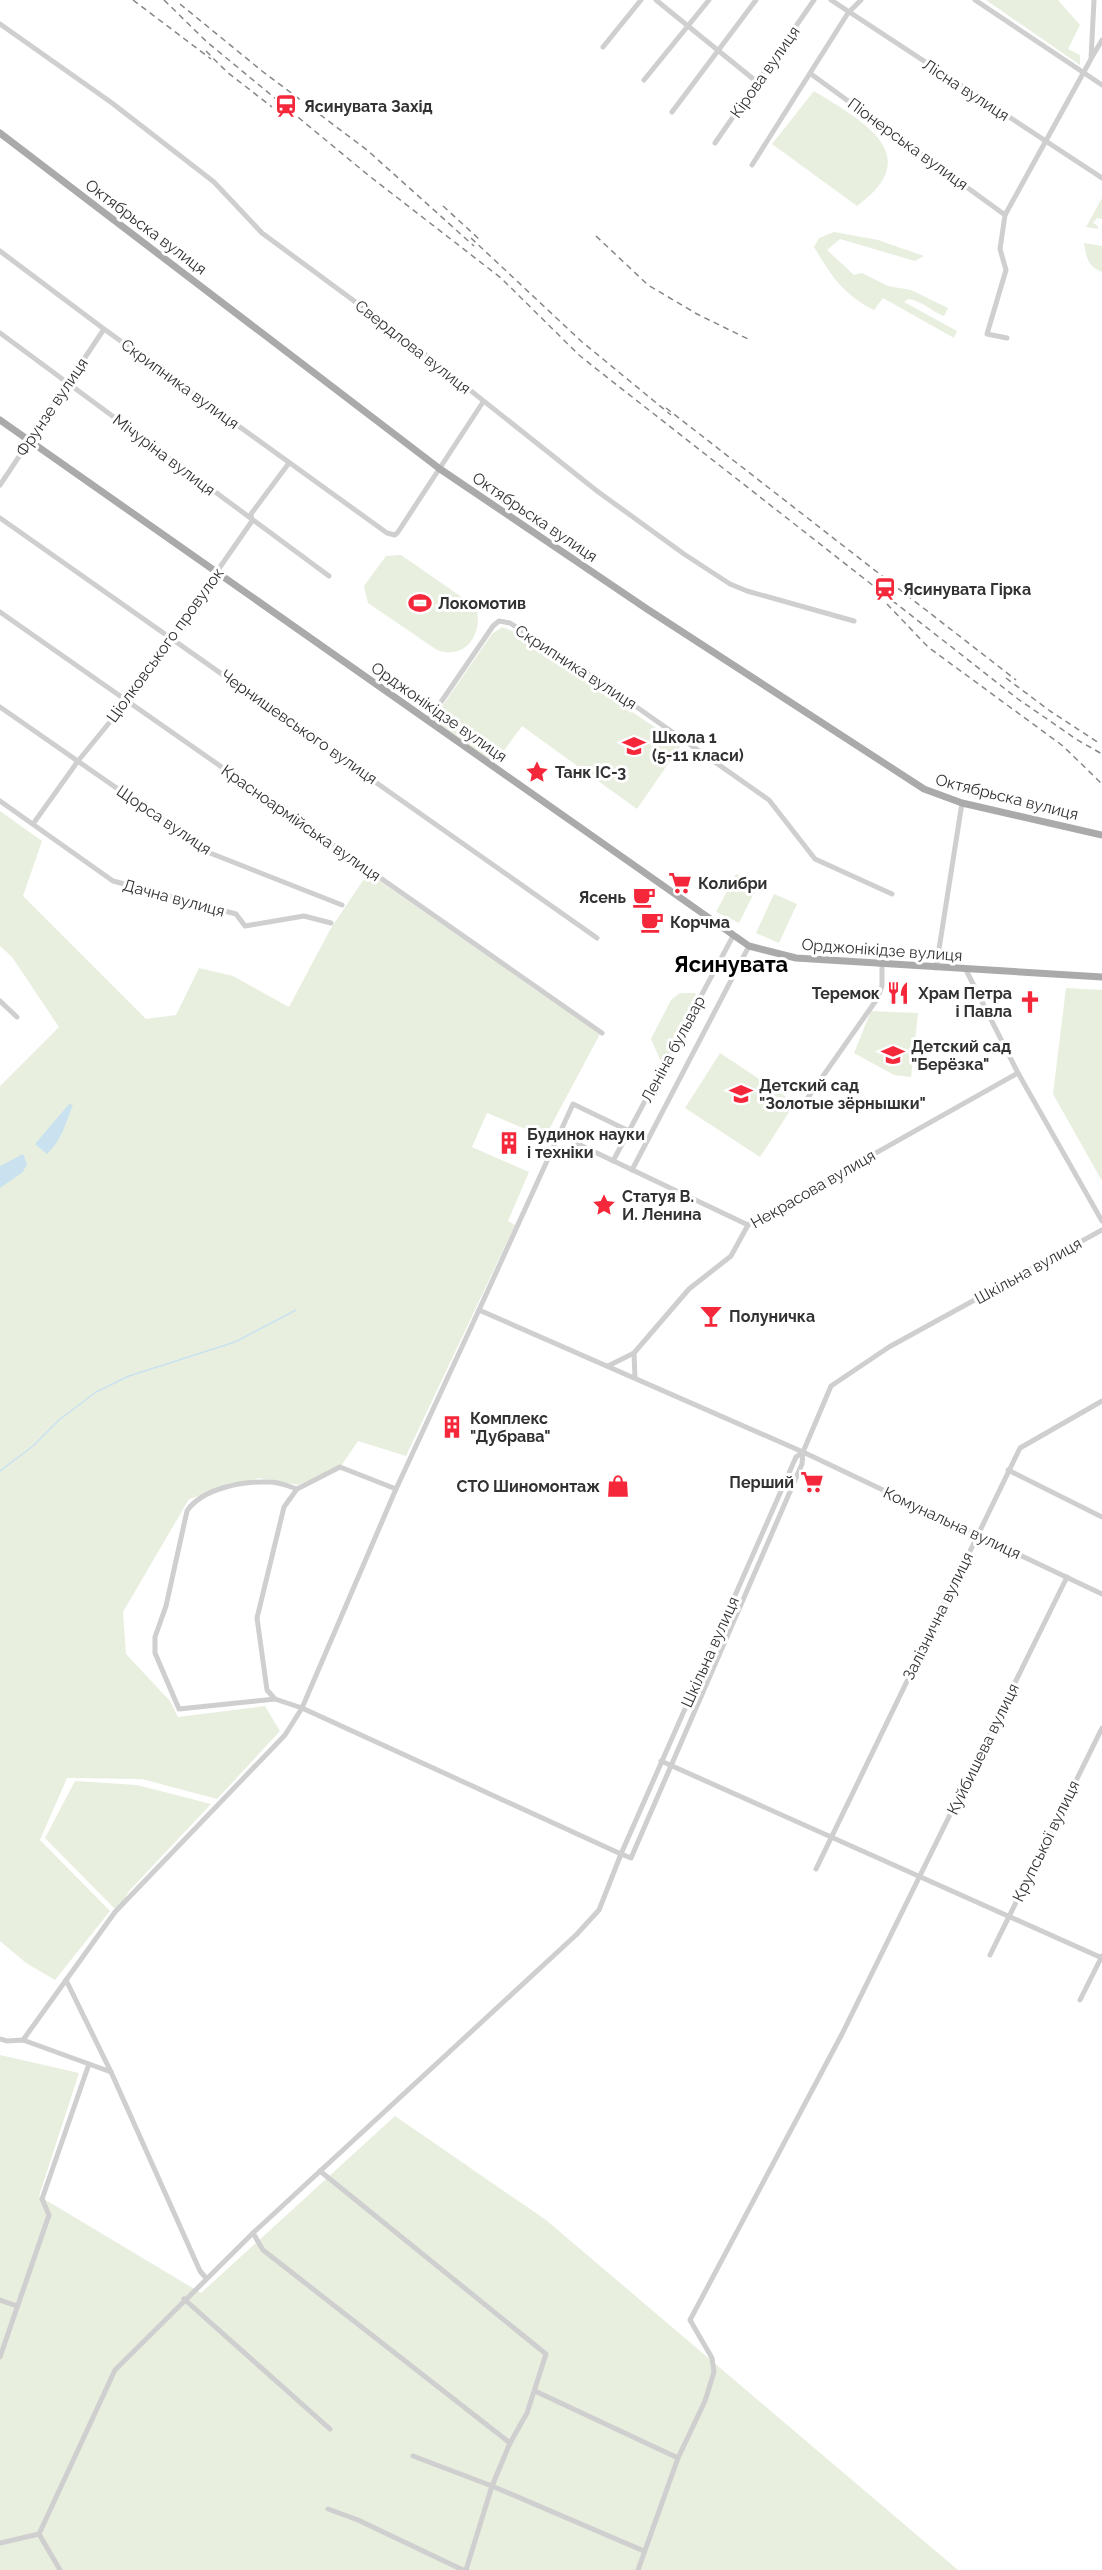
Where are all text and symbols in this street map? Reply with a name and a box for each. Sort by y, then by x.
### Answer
street label: Кірова вулиця [726,22,804,122]
street label: Лісна вулиця [919,55,1013,125]
station icon: Ясинувата Захід [273,93,299,119]
street label: Піонерська вулиця [844,94,972,194]
place label: Ясинувата Захід [304,97,433,116]
street label: Октябрьска вулиця [82,175,210,279]
street label: Свердлова вулиця [351,296,475,398]
street label: Скрипника вулиця [117,335,243,433]
street label: Фрунзе вулиця [12,354,92,460]
street label: Мічуріна вулиця [109,410,219,500]
street label: Октябрьска вулиця [469,468,601,566]
street label: Ціолковського провулок [102,564,228,726]
station icon: Ясинувата Гірка [872,576,898,602]
place label: Ясинувата Гірка [903,580,1031,599]
sports icon: Локомотив [407,590,433,616]
place label: Локомотив [438,594,526,613]
street label: Скрипника вулиця [512,621,640,713]
street label: Орджонікідзе вулиця [367,658,511,766]
street label: Чернишевського вулиця [217,666,381,788]
place label: Школа 1 (5-11 класи) [652,728,744,765]
school or university icon: Школа 1 (5-11 класи) [621,733,647,759]
place icon: Танк ІС-3 [524,759,550,785]
street label: Красноармійська вулиця [218,761,384,885]
place label: Танк ІС-3 [555,763,626,782]
street label: Октябрьска вулиця [934,770,1080,824]
street label: Щорса вулиця [113,781,215,859]
supermarket icon: Колибри [667,870,693,896]
place label: Колибри [698,874,767,893]
street label: Дачна вулиця [121,875,227,921]
cafe icon: Ясень [631,884,657,910]
place label: Ясень [579,888,626,907]
cafe icon: Корчма [639,909,665,935]
place label: Корчма [670,913,730,932]
street label: Орджонікідзе вулиця [801,935,963,965]
district label: Ясинувата [674,951,788,977]
restaurant icon: Теремок [885,980,911,1006]
place label: Теремок [812,984,880,1003]
place label: Храм Петра і Павла [917,984,1012,1021]
church icon: Храм Петра і Павла [1017,989,1043,1015]
street label: Леніна бульвар [637,992,709,1106]
place label: Детский сад "Берёзка" [911,1037,1011,1074]
school or university icon: Детский сад "Берёзка" [880,1042,906,1068]
place label: Детский сад "Золотые зёрнышки" [759,1076,926,1113]
school or university icon: Детский сад "Золотые зёрнышки" [728,1081,754,1107]
place label: Будинок науки і техніки [527,1125,645,1162]
building icon: Будинок науки і техніки [496,1130,522,1156]
street label: Некрасова вулиця [747,1146,879,1232]
place label: Статуя В. И. Ленина [622,1187,701,1224]
place icon: Статуя В. И. Ленина [591,1192,617,1218]
street label: Шкільна вулиця [971,1234,1085,1308]
bar icon: Полуничка [698,1303,724,1329]
place label: Полуничка [729,1307,815,1326]
place label: Комплекс "Дубрава" [470,1409,550,1446]
building icon: Комплекс "Дубрава" [439,1414,465,1440]
supermarket icon: Перший [799,1469,825,1495]
shop icon: СТО Шиномонтаж [605,1473,631,1499]
place label: Перший [729,1473,794,1492]
place label: СТО Шиномонтаж [457,1477,600,1496]
street label: Комунальна вулиця [880,1483,1024,1563]
street label: Залізнична вулиця [899,1549,977,1683]
street label: Шкільна вулиця [677,1594,743,1710]
street label: Куйбишева вулиця [943,1680,1023,1818]
street label: Крупської вулиця [1008,1777,1084,1905]

